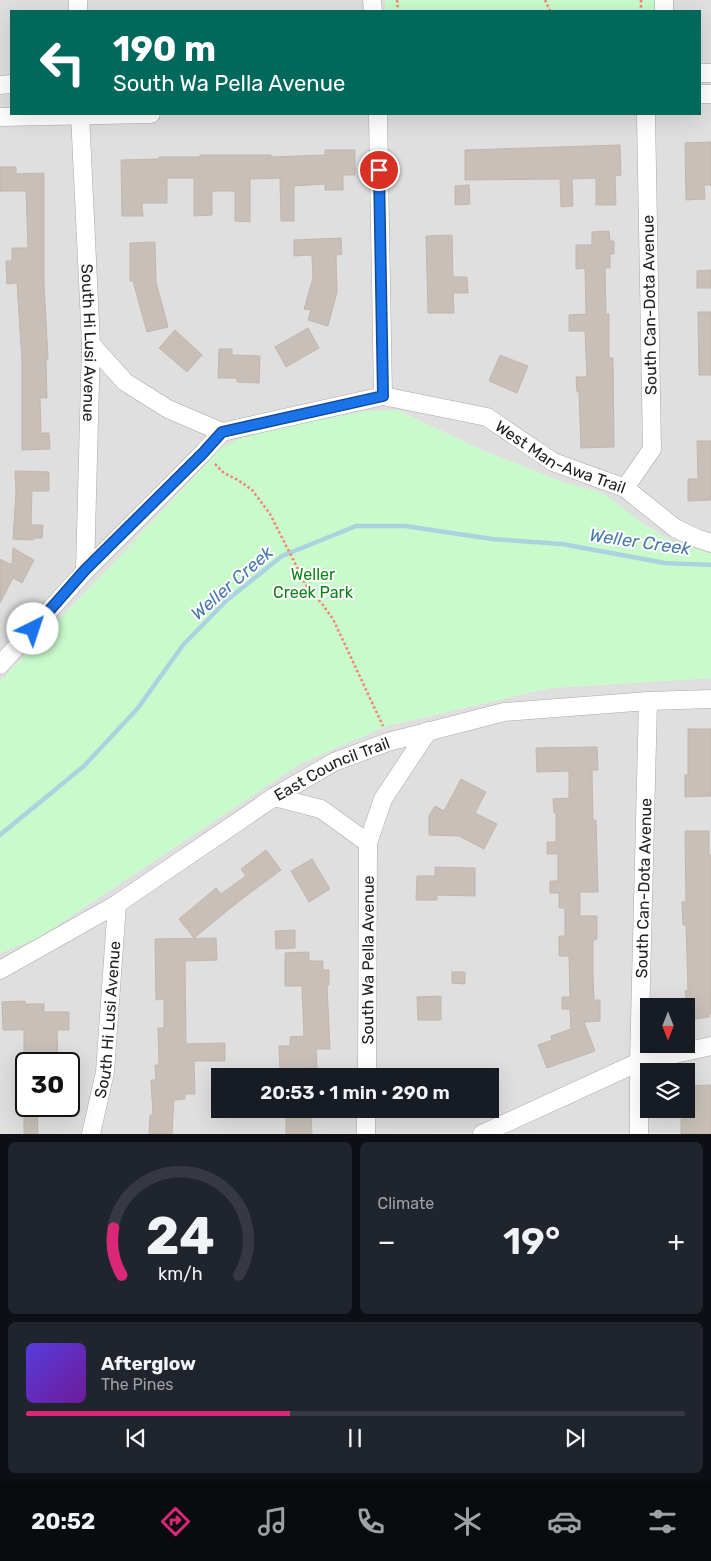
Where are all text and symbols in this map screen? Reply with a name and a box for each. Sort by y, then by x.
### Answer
text: 190 m [113,28,216,70]
icon: left [30,30,95,95]
text: South Wa Pella Avenue [113,70,345,97]
pin [358,149,400,191]
icon: arrive [365,156,393,184]
street label: South Can-Dota Avenue [638,215,661,395]
street label: South Hi Lusi Avenue [77,263,100,422]
street label: West Man-Awa Trail [492,416,628,497]
water label: Weller Creek [588,524,693,560]
water label: Weller Creek [186,541,278,625]
park label: Weller Creek Park [273,565,354,602]
position arrow [6,602,58,654]
street label: East Council Trail [271,733,392,805]
street label: South Can-Dota Avenue [632,798,656,978]
street label: South Wa Pella Avenue [358,875,378,1045]
street label: South Hi Lusi Avenue [90,940,124,1100]
north arrow [640,998,695,1052]
map controls [640,998,695,1118]
speed limit sign: 30 [15,1052,80,1117]
button: layers [640,1063,695,1118]
text: 20:53 · 1 min · 290 m [260,1081,450,1104]
text: Climate [378,1194,434,1213]
text: 24 [145,1205,214,1267]
text: 19° [503,1218,560,1264]
text: − [378,1225,396,1258]
text: + [668,1225,685,1258]
text: km/h [157,1263,202,1284]
text: Afterglow [101,1352,196,1375]
text: The Pines [101,1375,174,1394]
icon: previous [122,1424,150,1452]
icon: pause [341,1424,369,1452]
icon: next [561,1424,589,1452]
icon: directions [158,1504,193,1539]
icon: music [255,1504,290,1539]
icon: phone [353,1504,388,1539]
icon: climate [450,1504,485,1539]
icon: car [547,1504,582,1539]
icon: filters [645,1504,680,1539]
text: 20:52 [31,1508,95,1535]

